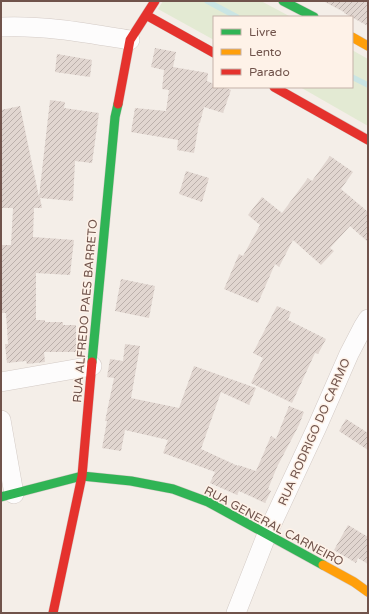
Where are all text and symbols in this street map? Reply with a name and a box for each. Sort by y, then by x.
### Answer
legend [213,16,353,88]
text: Livre [249,25,277,39]
text: Lento [249,45,282,59]
text: Parado [249,65,290,79]
street label: RUA ALFREDO PAES BARRETO [70,218,100,403]
street label: RUA RODRIGO DO CARMO [275,356,353,508]
street label: RUA GENERAL CARNEIRO [202,483,346,569]

